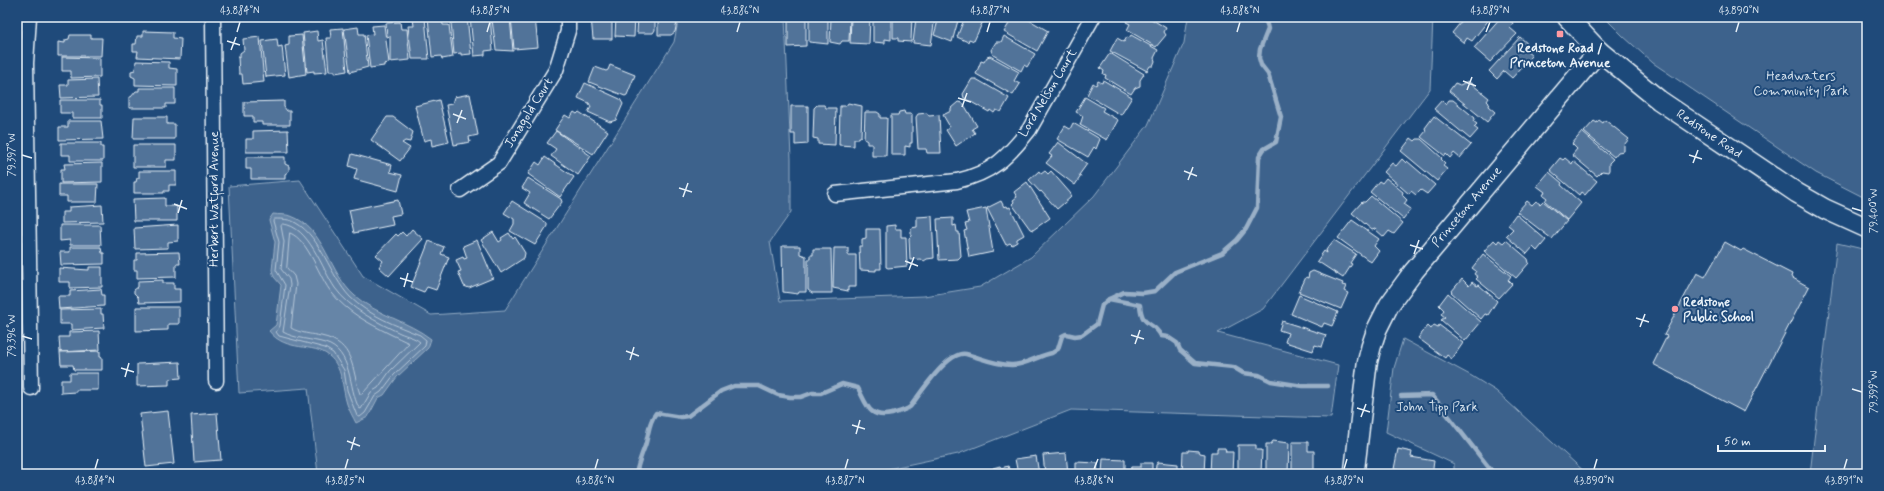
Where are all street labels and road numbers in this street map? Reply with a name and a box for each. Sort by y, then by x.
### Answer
street label: Lord Nelson Court [1015,45,1081,140]
street label: Jonagold Court [501,75,558,152]
street label: Redstone Road [1673,106,1745,162]
street label: Herbert Watford Avenue [206,131,225,267]
street label: Princeton Avenue [1428,163,1506,251]

